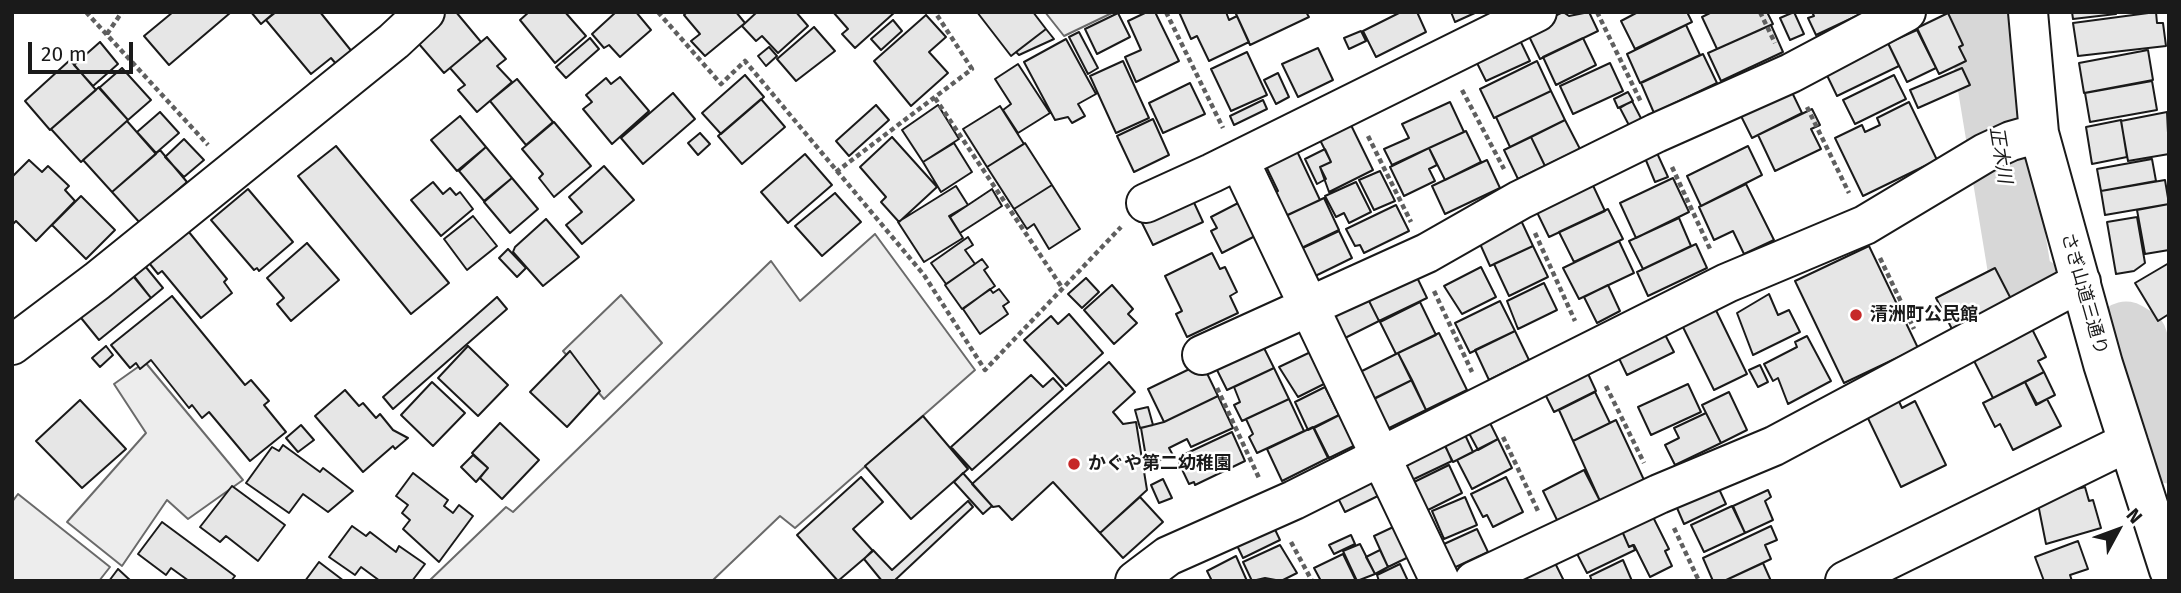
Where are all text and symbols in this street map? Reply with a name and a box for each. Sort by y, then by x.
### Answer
scale bar [32,28,136,72]
text: 20 m [41,41,87,67]
water label: 正木川 [1984,125,2016,185]
street label: さぎ山道三通り [2056,230,2112,358]
place label: 清洲町公民館 [1870,304,1978,326]
marker: 清洲町公民館 [1848,307,1864,323]
place label: かぐや第二幼稚園 [1088,453,1232,475]
marker: かぐや第二幼稚園 [1066,456,1082,472]
north arrow [2083,495,2153,565]
text: N [2121,504,2147,528]

